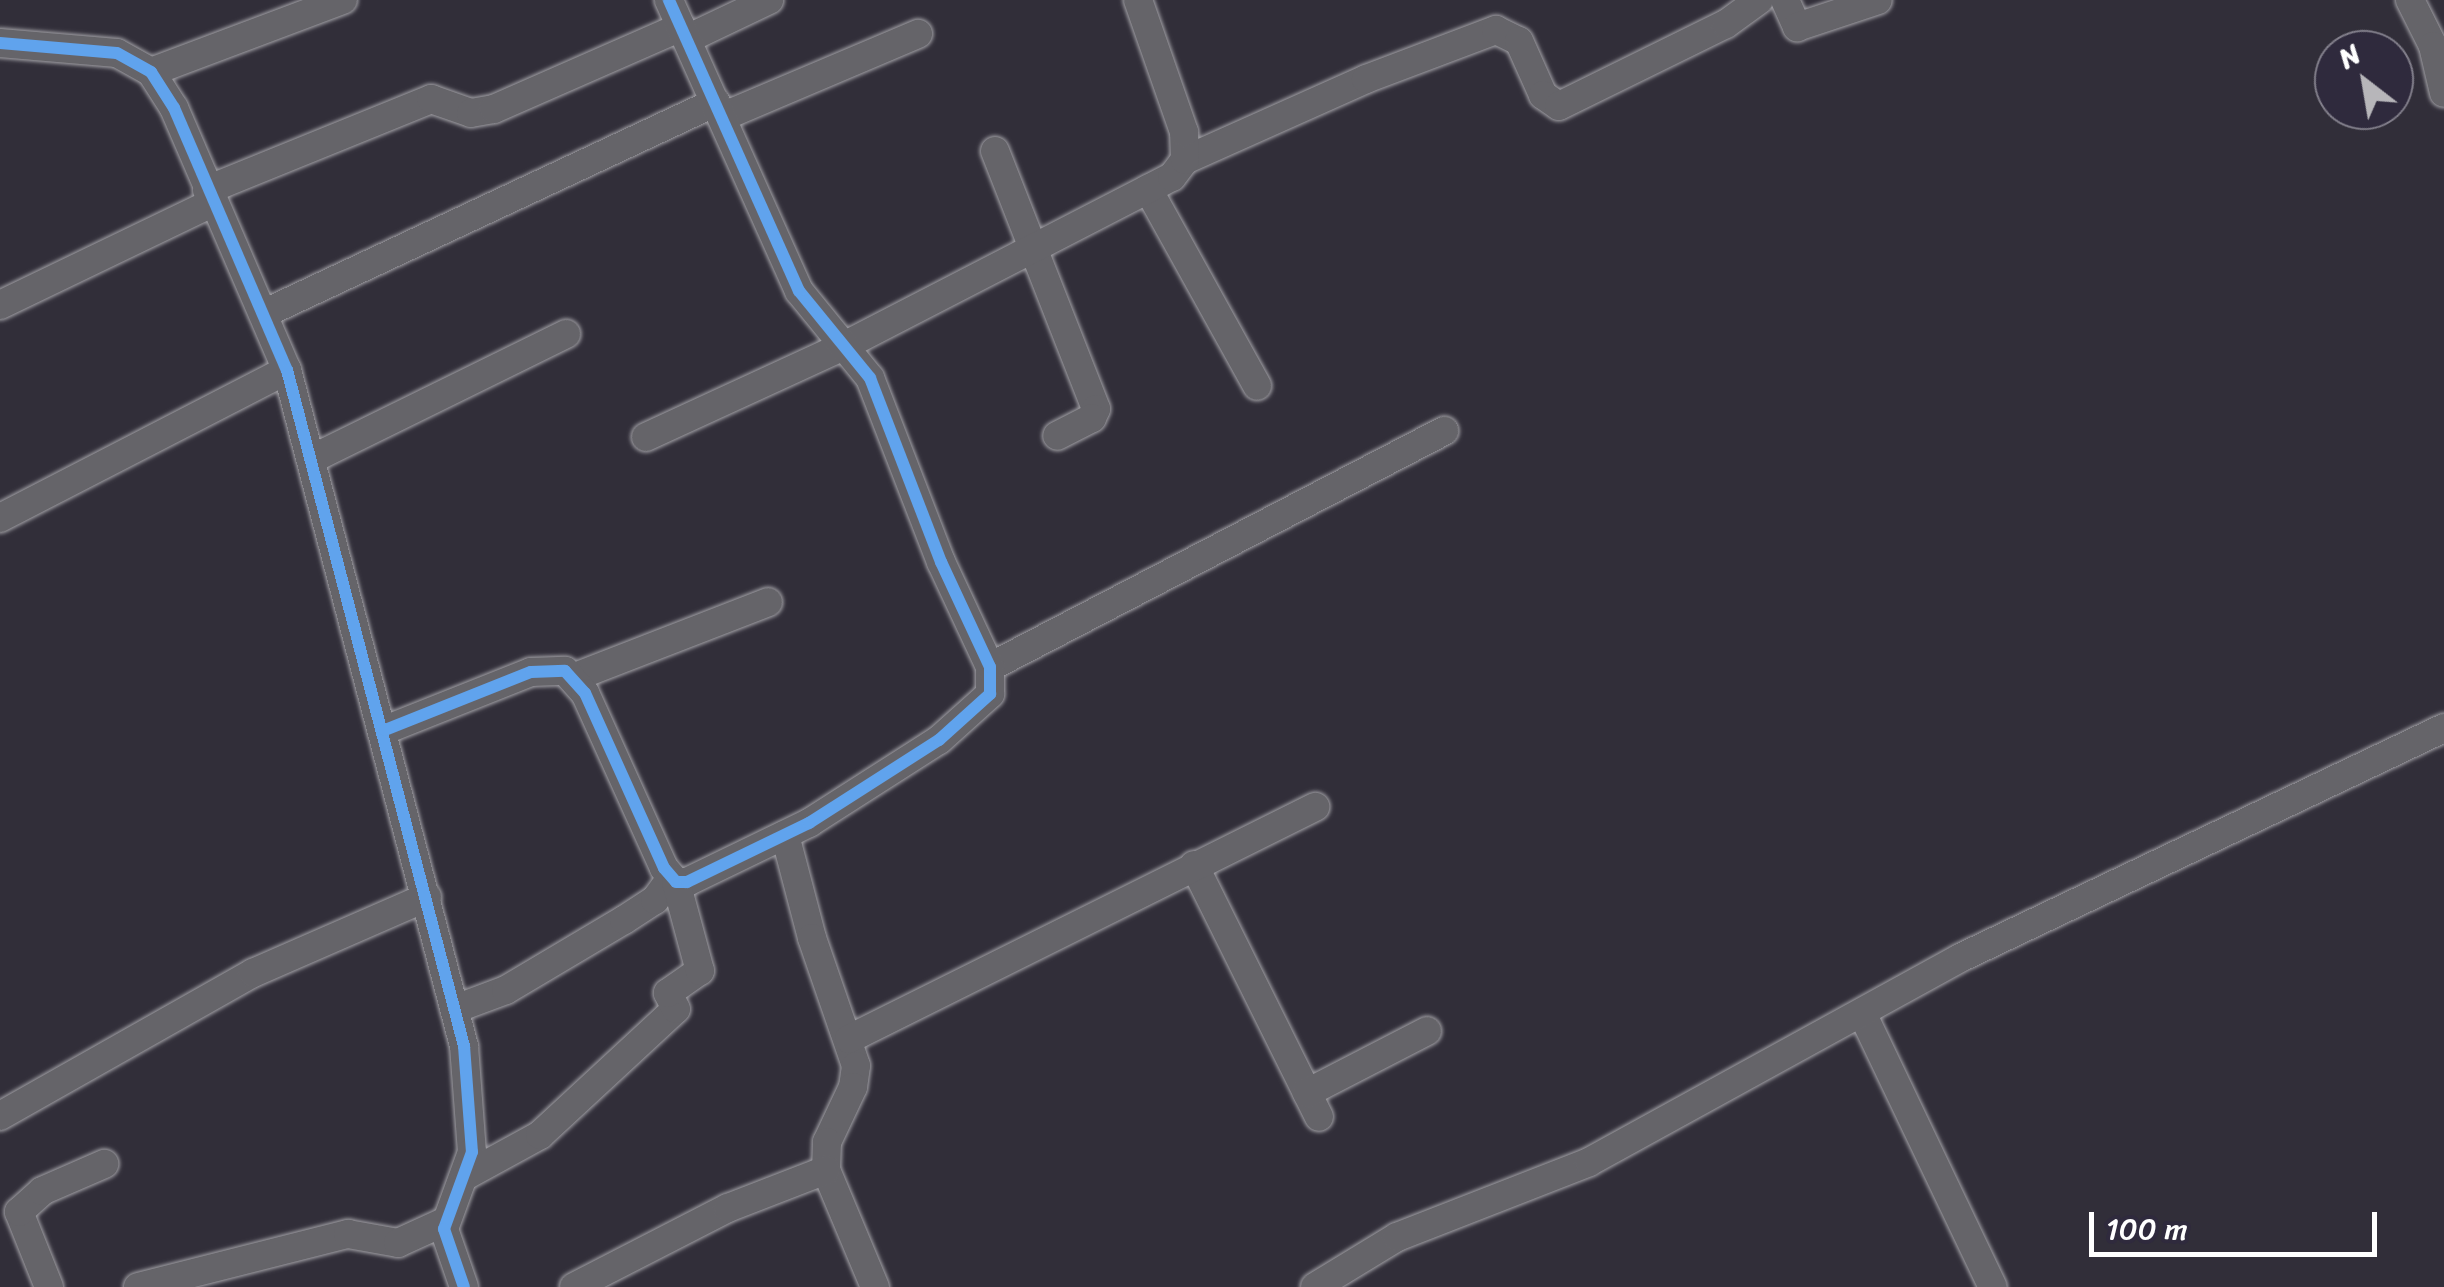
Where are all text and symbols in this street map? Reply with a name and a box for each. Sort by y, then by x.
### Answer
north arrow [2314,30,2414,130]
text: N [2328,30,2370,82]
scale bar [2094,1192,2382,1254]
text: 100 m [2106,1202,2188,1256]

